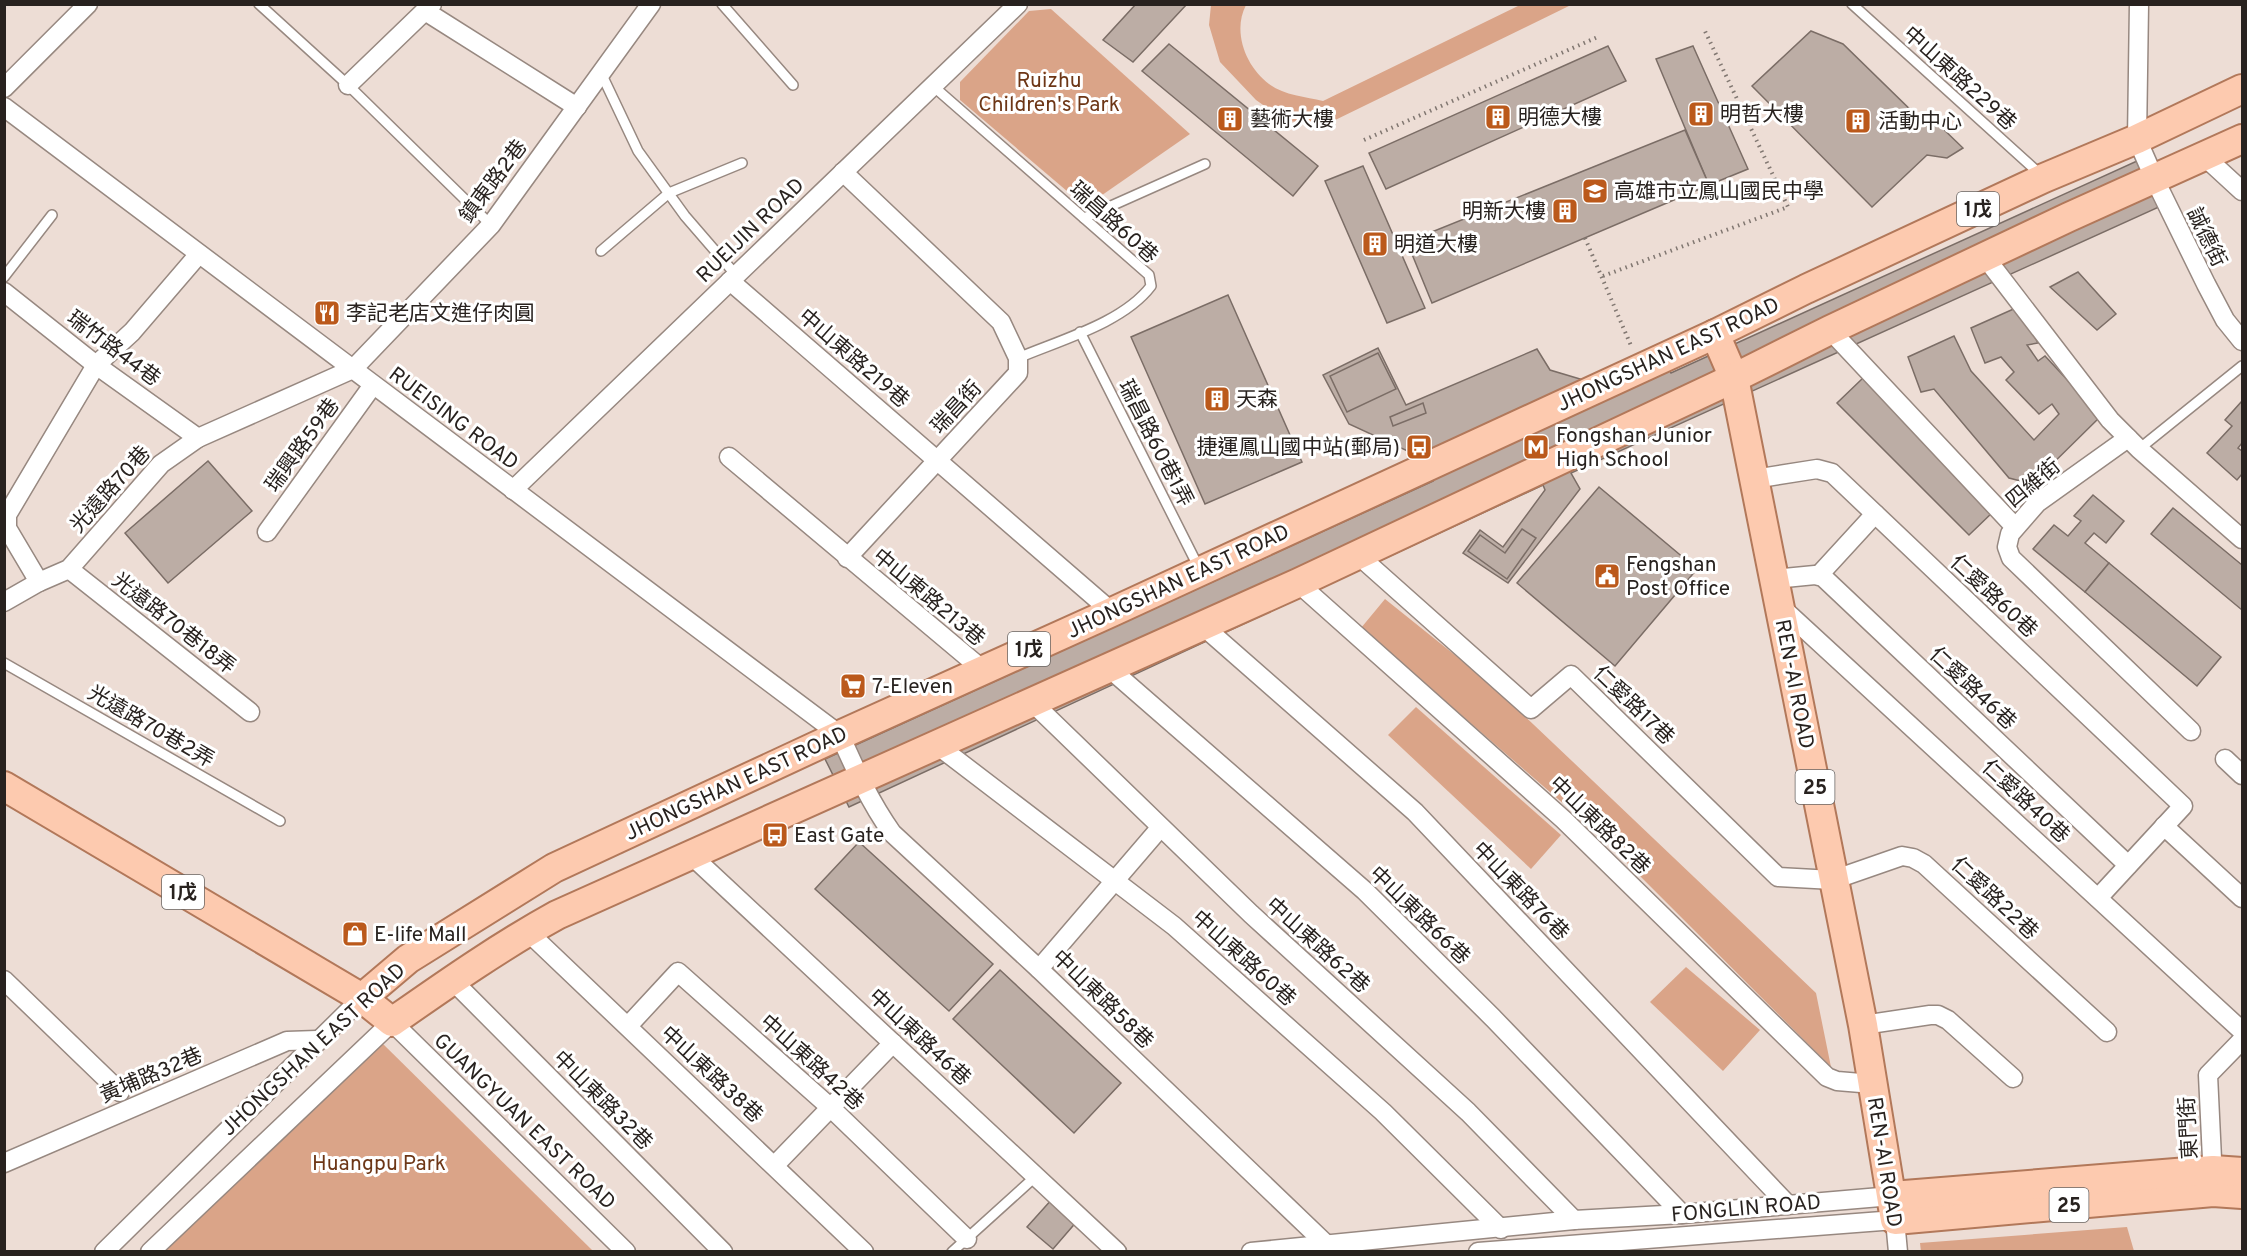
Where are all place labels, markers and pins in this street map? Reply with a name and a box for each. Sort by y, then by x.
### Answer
building icon: 明哲大樓 [1686,99,1716,129]
building icon: 明德大樓 [1483,102,1513,132]
place label: 明哲大樓 [1720,102,1804,129]
building icon: 藝術大樓 [1215,104,1245,134]
place label: 明德大樓 [1518,105,1602,132]
building icon: 活動中心 [1843,106,1873,136]
place label: 藝術大樓 [1250,107,1334,134]
place label: 活動中心 [1878,109,1962,136]
school or university icon: 高雄市立鳳山國民中學 [1580,176,1610,206]
place label: 高雄市立鳳山國民中學 [1614,179,1824,206]
building icon: 明新大樓 [1550,196,1580,226]
place label: 明新大樓 [1462,199,1546,226]
building icon: 明道大樓 [1360,229,1390,259]
place label: 明道大樓 [1394,232,1478,259]
restaurant icon: 李記老店文進仔肉圓 [312,298,342,328]
place label: 李記老店文進仔肉圓 [346,301,535,328]
building icon: 天森 [1202,384,1232,414]
place label: 天森 [1236,387,1278,414]
place label: Fongshan Junior High School [1556,423,1712,474]
bus stop icon: 捷運鳳山國中站(郵局) [1404,432,1434,462]
metro station icon: Fongshan Junior High School [1521,432,1551,462]
place label: 捷運鳳山國中站(郵局) [1197,435,1400,462]
place label: Fengshan Post Office [1626,552,1730,603]
public building icon: Fengshan Post Office [1592,561,1622,591]
supermarket icon: 7-Eleven [838,671,868,701]
place label: 7-Eleven [872,674,953,701]
bus stop icon: East Gate [760,820,790,850]
place label: East Gate [794,823,884,850]
shop icon: E-life Mall [340,919,370,949]
place label: E-life Mall [374,922,466,949]

